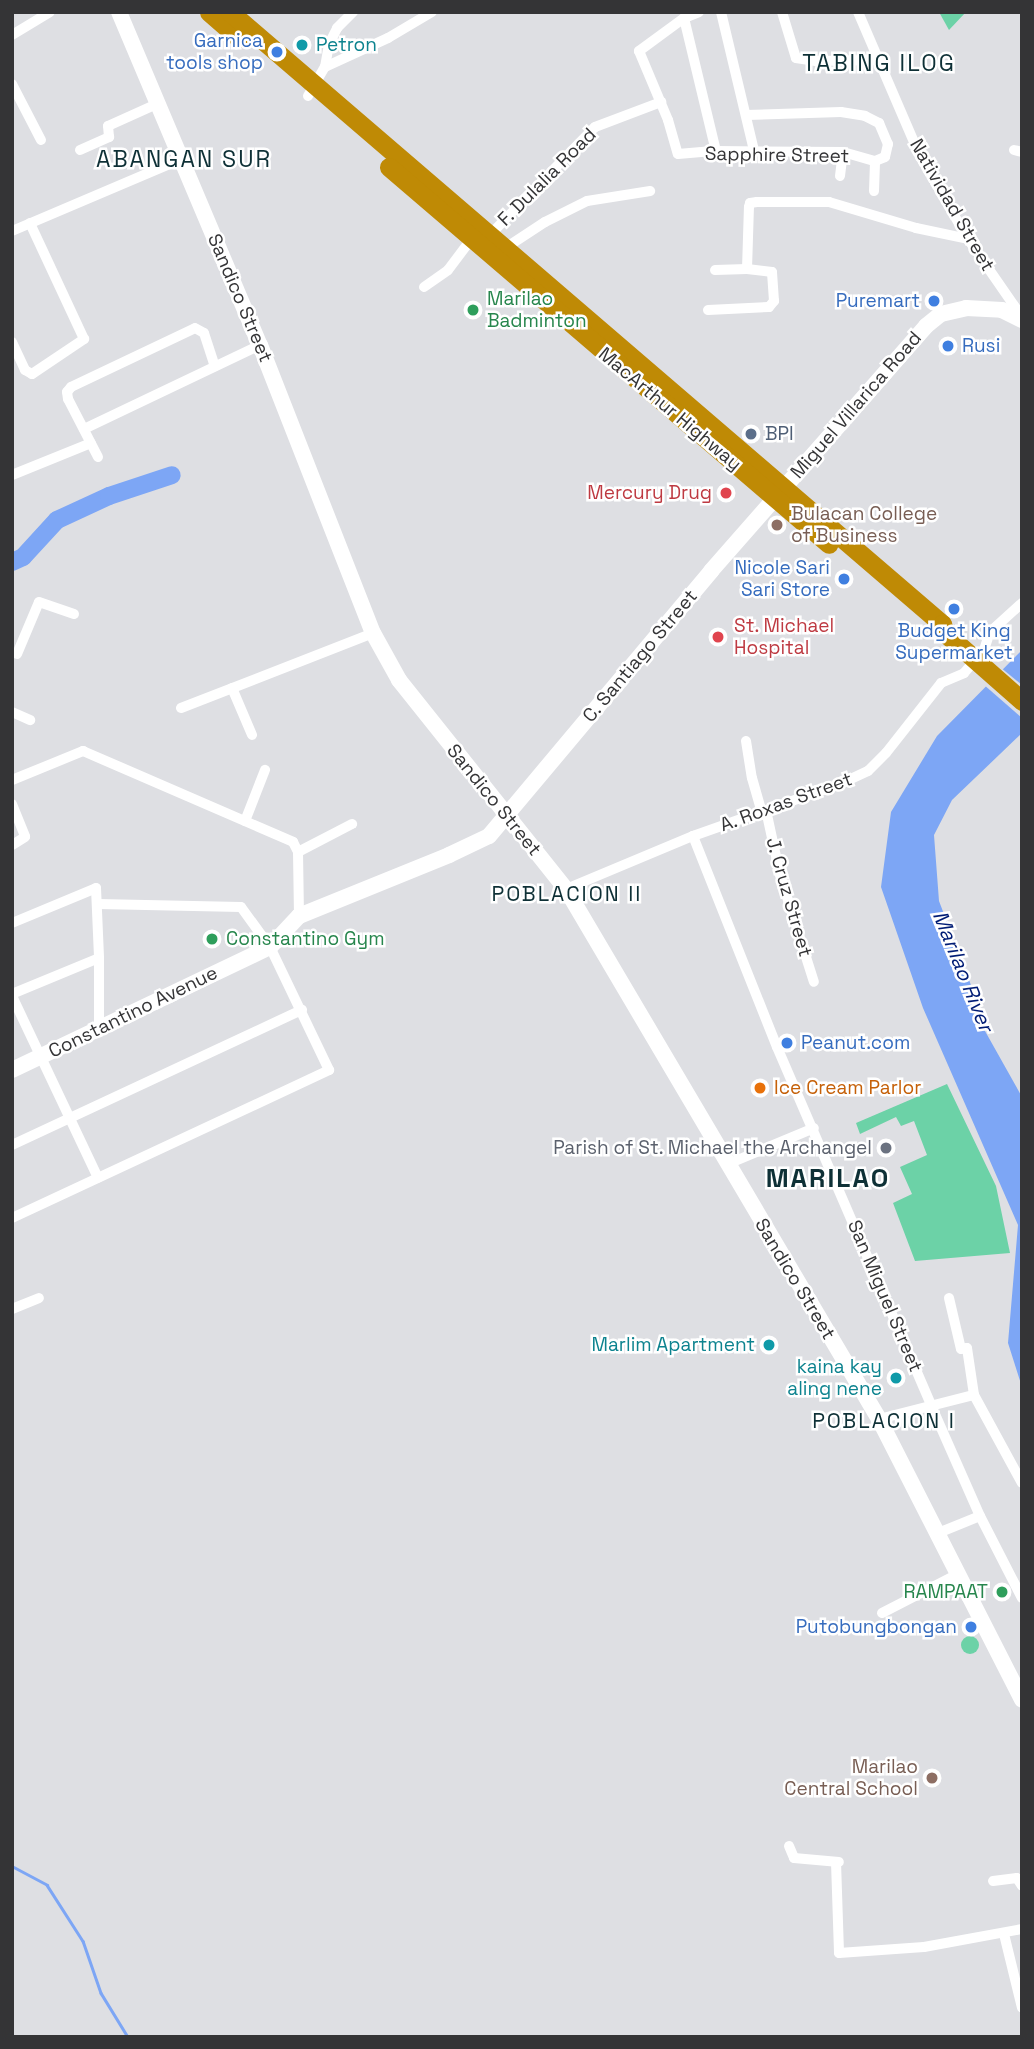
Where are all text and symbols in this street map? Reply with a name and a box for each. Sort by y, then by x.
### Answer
place label: Garnica tools shop [166,30,263,74]
place label: Petron [316,34,377,56]
marker: Petron [294,37,310,53]
marker: Garnica tools shop [269,44,285,60]
district label: TABING ILOG [804,49,954,77]
street label: F. Dulalia Road [493,123,601,231]
street label: Natividad Street [905,135,999,275]
street label: Sapphire Street [705,142,849,168]
district label: ABANGAN SUR [97,145,271,173]
street label: Sandico Street [203,230,277,366]
place label: Marilao Badminton [487,288,587,332]
place label: Puremart [836,290,920,312]
marker: Puremart [926,293,942,309]
marker: Marilao Badminton [465,302,481,318]
street label: Miguel Villarica Road [786,327,926,483]
place label: Rusi [962,335,1000,357]
marker: Rusi [940,338,956,354]
street label: MacArthur Highway [594,342,746,476]
place label: BPI [765,423,794,445]
marker: BPI [743,426,759,442]
place label: Mercury Drug [587,482,712,504]
marker: Mercury Drug [718,485,734,501]
place label: Bulacan College of Business [791,503,937,547]
marker: Bulacan College of Business [769,517,785,533]
place label: Nicole Sari Sari Store [734,557,830,601]
marker: Nicole Sari Sari Store [836,571,852,587]
street label: C. Santiago Street [578,585,702,727]
marker: Budget King Supermarket [946,601,962,617]
place label: St. Michael Hospital [734,615,835,659]
place label: Budget King Supermarket [895,620,1013,664]
marker: St. Michael Hospital [708,627,728,647]
street label: Sandico Street [442,740,546,860]
street label: A. Roxas Street [717,767,855,837]
street label: J. Cruz Street [761,834,817,960]
district label: POBLACION II [493,881,641,907]
water label: Marilao River [927,907,999,1035]
place label: Constantino Gym [226,928,385,950]
marker: Constantino Gym [204,931,220,947]
street label: Constantino Avenue [45,961,221,1063]
place label: Peanut.com [801,1032,910,1054]
marker: Peanut.com [779,1035,795,1051]
place label: Ice Cream Parlor [774,1077,921,1099]
marker: Ice Cream Parlor [752,1080,768,1096]
place label: Parish of St. Michael the Archangel [552,1137,872,1159]
marker: Parish of St. Michael the Archangel [878,1140,894,1156]
district label: MARILAO [767,1163,889,1195]
street label: Sandico Street [750,1214,840,1344]
street label: San Miguel Street [843,1217,927,1375]
place label: Marlim Apartment [591,1334,755,1356]
marker: Marlim Apartment [761,1337,777,1353]
place label: kaina kay aling nene [787,1356,882,1400]
marker: kaina kay aling nene [888,1370,904,1386]
district label: POBLACION I [814,1408,954,1434]
place label: RAMPAAT [904,1581,988,1603]
marker: RAMPAAT [994,1584,1010,1600]
place label: Putobungbongan [796,1616,957,1638]
marker: Putobungbongan [963,1619,979,1635]
place label: Marilao Central School [784,1756,918,1800]
marker: Marilao Central School [924,1770,940,1786]

